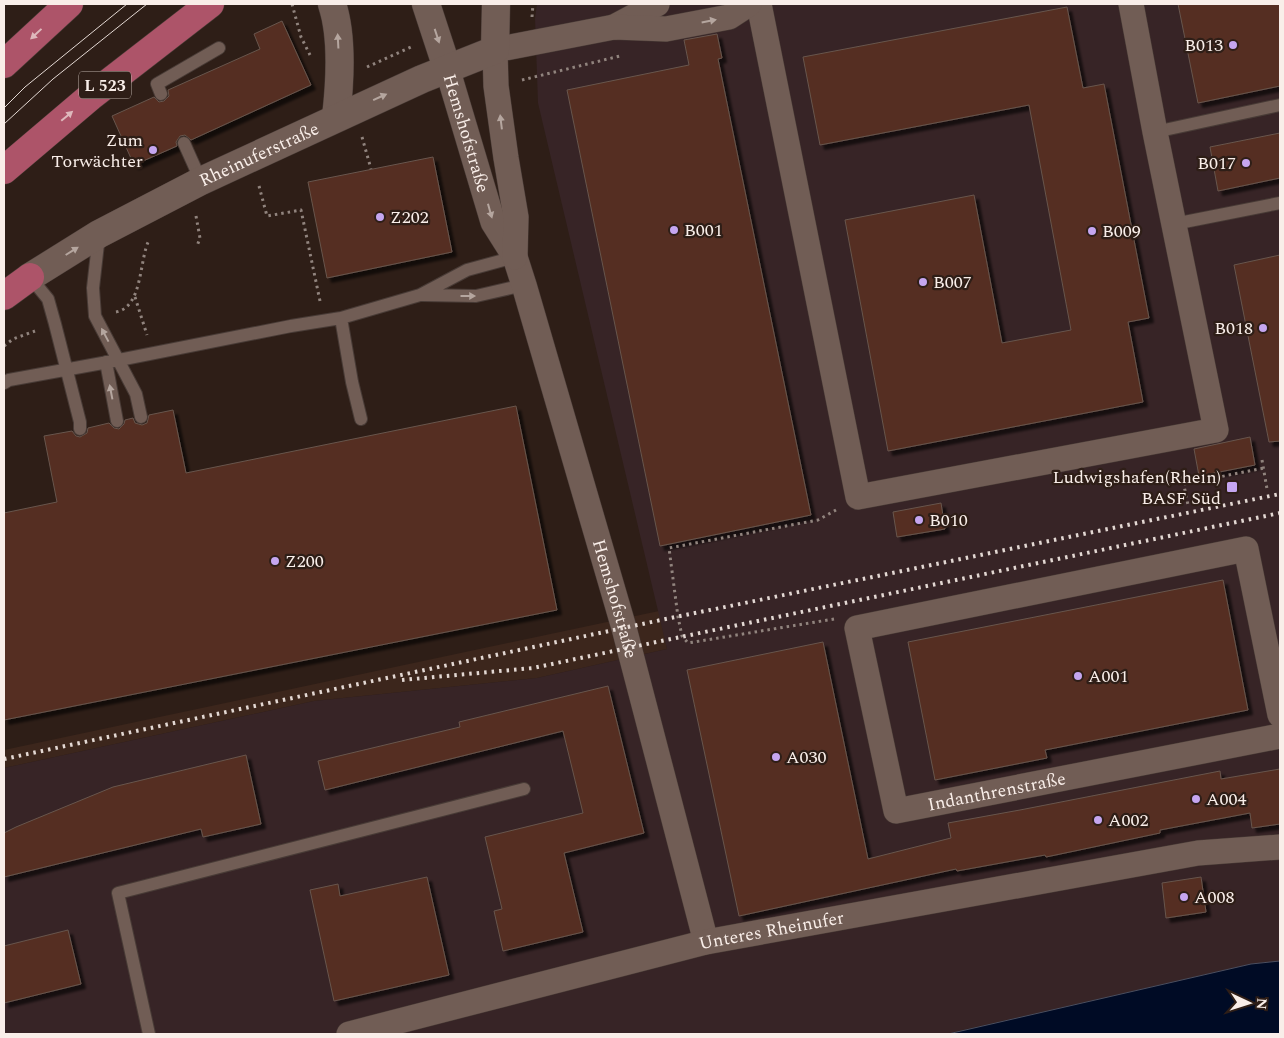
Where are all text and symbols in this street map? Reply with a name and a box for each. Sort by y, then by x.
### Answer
one-way arrow [702,16,718,24]
one-way arrow [30,28,42,40]
one-way arrow [433,29,441,44]
place label: B013 [1184,32,1223,59]
one-way arrow [333,33,341,49]
marker: B013 [1227,39,1239,51]
street label: Hemshofstraße [435,71,496,196]
road number: L 523 [79,72,131,98]
one-way arrow [373,93,387,101]
one-way arrow [61,110,74,121]
one-way arrow [497,114,505,130]
street label: Rheinuferstraße [195,115,323,194]
place label: Zum Torwächter [51,127,143,175]
marker: Zum Torwächter [147,144,159,156]
place label: B017 [1197,150,1236,177]
marker: B017 [1240,157,1252,169]
place label: Z202 [390,204,429,231]
one-way arrow [486,204,494,219]
marker: Z202 [374,211,386,223]
place label: B001 [684,217,723,244]
place label: B009 [1102,218,1141,245]
marker: B001 [668,224,680,236]
marker: B009 [1086,225,1098,237]
one-way arrow [65,247,78,256]
place label: B007 [933,269,972,296]
marker: B007 [917,276,929,288]
one-way arrow [460,292,476,300]
place label: B018 [1214,315,1253,342]
marker: B018 [1257,322,1269,334]
one-way arrow [101,328,109,343]
one-way arrow [107,384,115,400]
place label: Ludwigshafen(Rhein) BASF Süd [1052,464,1221,512]
marker: Ludwigshafen(Rhein) BASF Süd [1225,480,1239,494]
place label: B010 [929,507,968,534]
marker: B010 [913,514,925,526]
street label: Hemshofstraße [585,536,644,661]
place label: Z200 [285,548,324,575]
marker: Z200 [269,555,281,567]
place label: A001 [1088,663,1129,690]
marker: A001 [1072,670,1084,682]
place label: A030 [786,744,827,771]
marker: A030 [770,751,782,763]
street label: Indanthrenstraße [925,765,1068,819]
place label: A004 [1206,786,1247,813]
marker: A004 [1190,793,1202,805]
place label: A002 [1108,807,1149,834]
marker: A002 [1092,814,1104,826]
place label: A008 [1194,884,1235,911]
marker: A008 [1178,891,1190,903]
street label: Unteres Rheinufer [696,904,846,957]
north arrow [1224,978,1274,1028]
text: N [1251,997,1272,1010]

